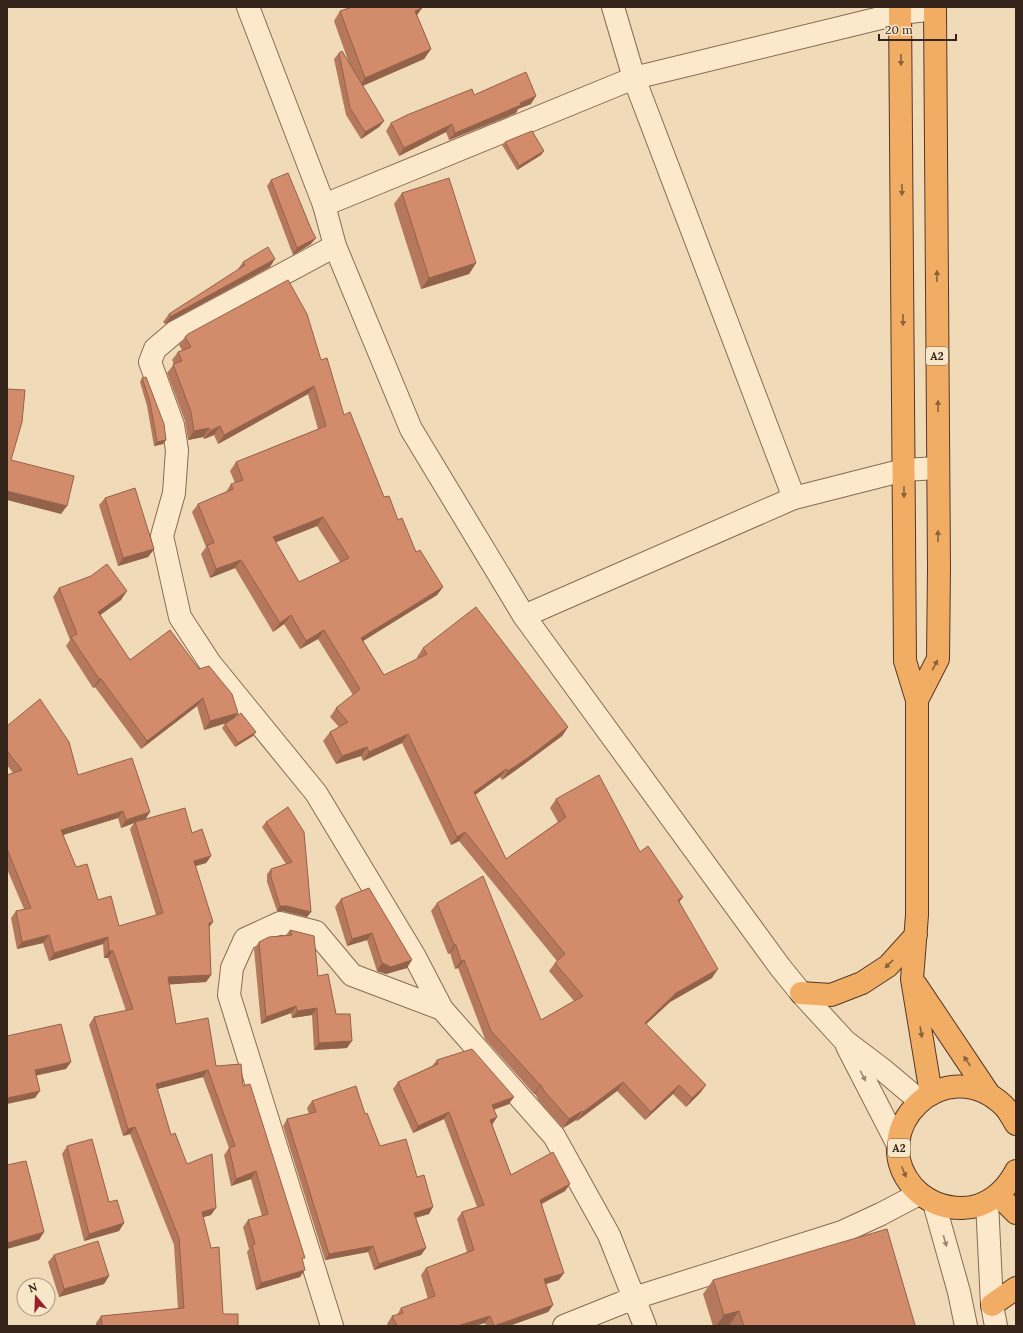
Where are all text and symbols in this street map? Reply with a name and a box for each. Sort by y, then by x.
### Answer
scale bar [879,16,956,42]
text: 20 m [885,22,913,37]
one-way arrow [898,54,904,67]
one-way arrow [899,184,905,197]
one-way arrow [934,269,940,282]
one-way arrow [900,314,906,327]
road number: A2 [926,347,948,365]
one-way arrow [935,399,941,412]
one-way arrow [901,486,907,499]
one-way arrow [935,530,942,542]
one-way arrow [932,660,938,671]
one-way arrow [884,959,895,968]
one-way arrow [918,1025,924,1038]
one-way arrow [963,1056,971,1067]
one-way arrow [859,1070,866,1082]
road number: A2 [888,1139,910,1157]
one-way arrow [902,1167,908,1179]
one-way arrow [942,1234,948,1247]
north arrow [16,1277,56,1317]
text: N [26,1279,40,1296]

